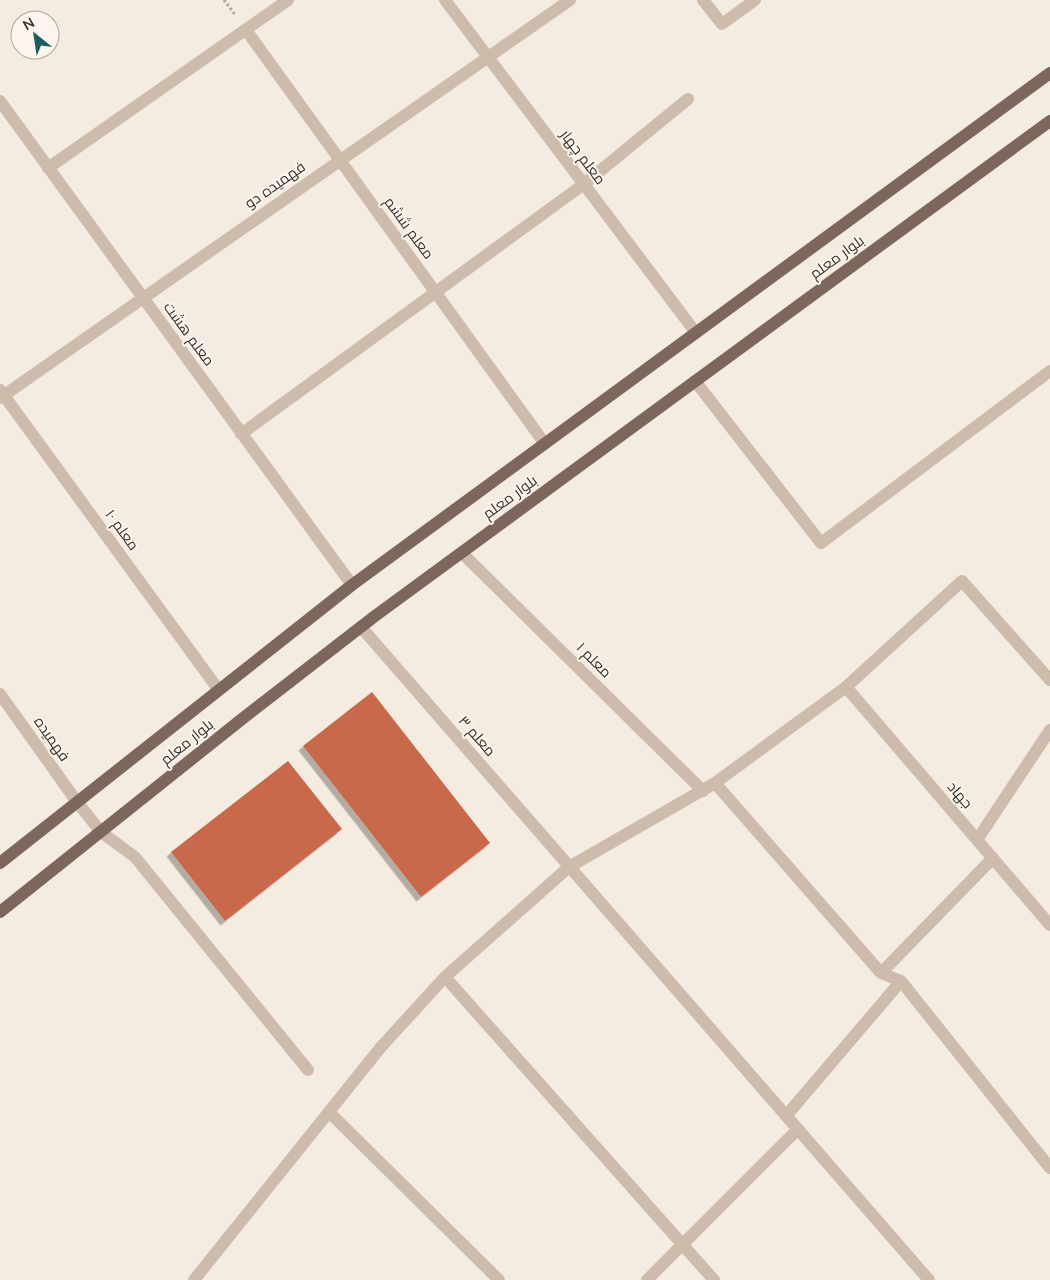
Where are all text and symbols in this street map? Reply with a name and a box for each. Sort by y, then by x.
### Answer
north arrow [10,10,60,60]
text: N [19,13,38,34]
street label: معلم چهار [555,125,610,189]
street label: فهمیده دو [241,157,309,213]
street label: معلم ششم [380,193,438,263]
street label: بلوار معلم [806,230,868,284]
street label: معلم هشت [159,298,219,370]
street label: بلوار معلم [479,470,541,524]
street label: معلم ۱۰ [100,506,144,554]
street label: معلم ۱ [572,638,616,682]
street label: معلم ۳ [454,711,500,761]
street label: فهمیده [29,713,75,765]
street label: بلوار معلم [156,714,218,770]
street label: جهاد [943,777,977,813]

